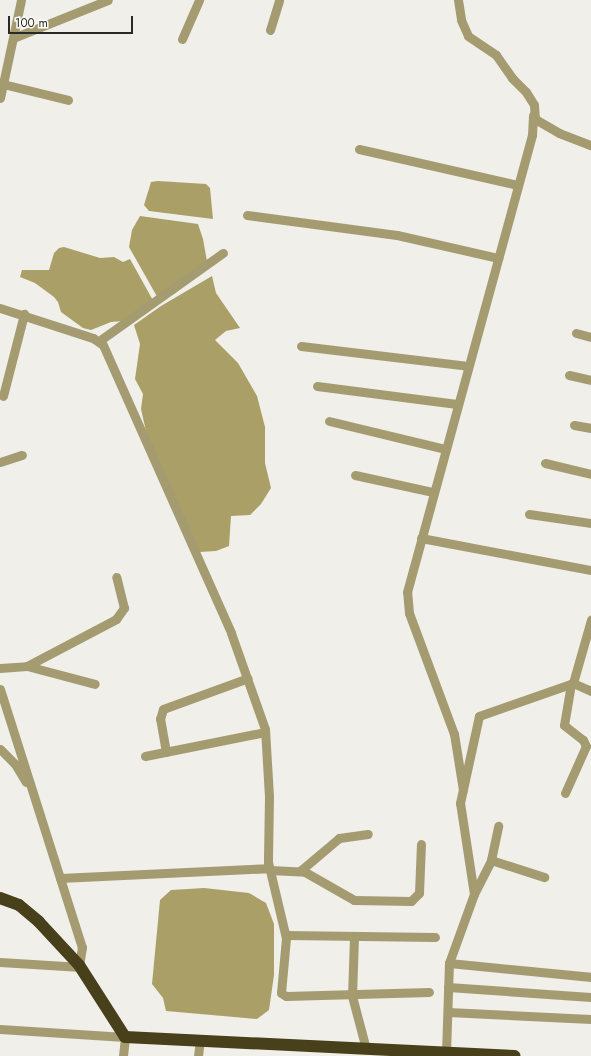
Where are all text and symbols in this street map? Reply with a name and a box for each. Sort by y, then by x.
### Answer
scale bar [10,8,135,34]
text: 100 m [15,14,48,32]

